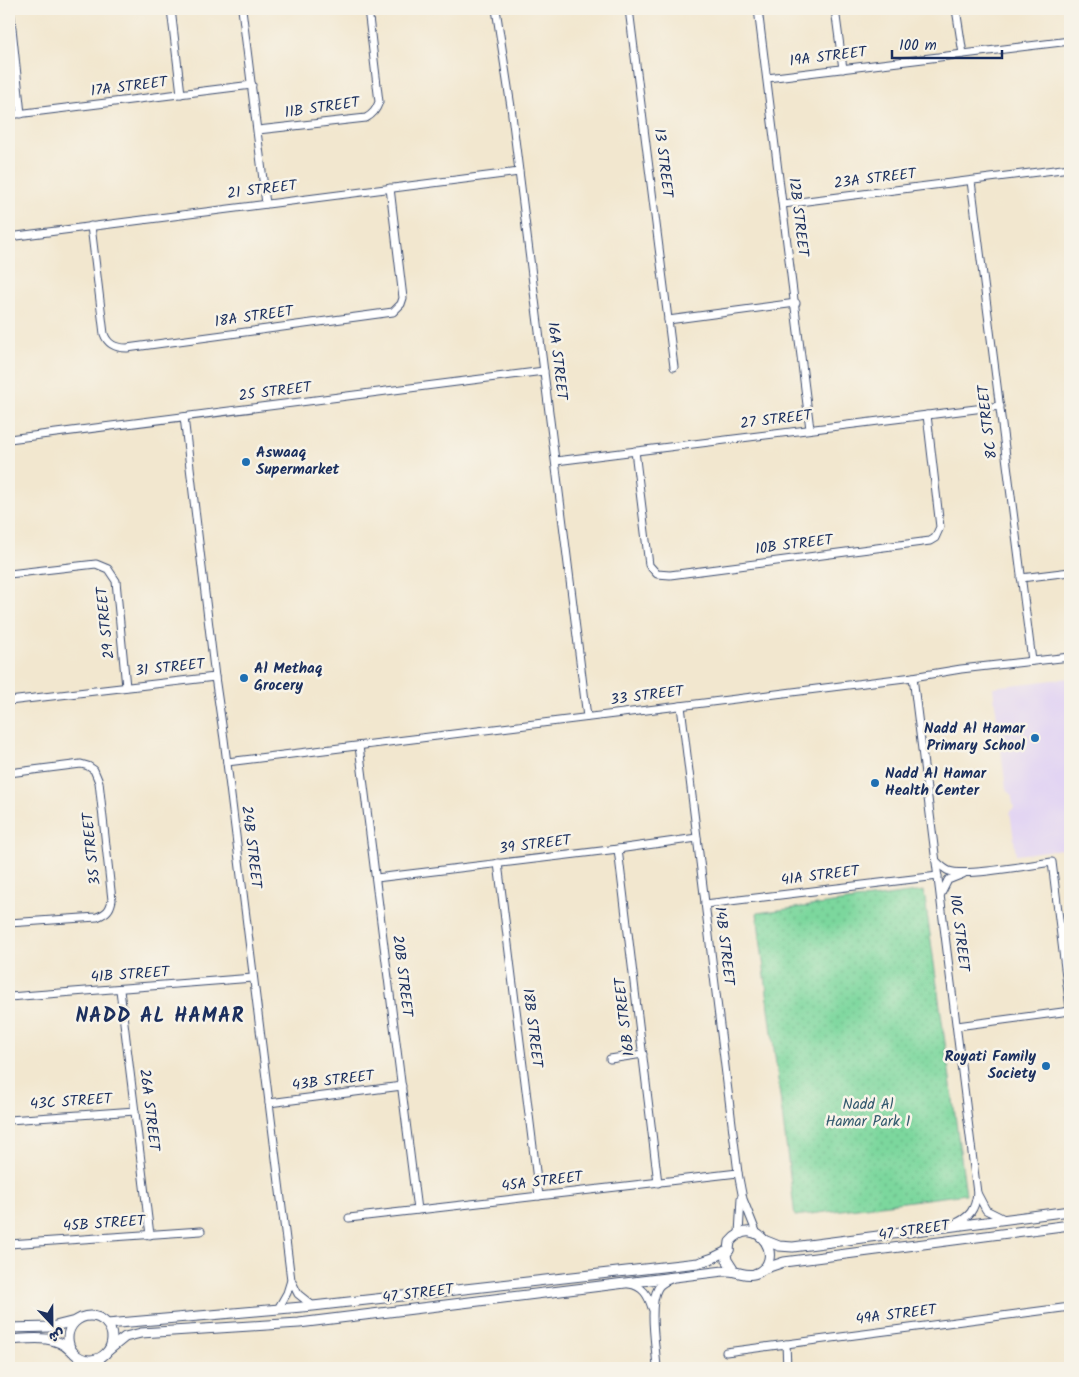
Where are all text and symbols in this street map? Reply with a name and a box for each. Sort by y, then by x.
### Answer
scale bar [892,28,1002,60]
text: 100 m [899,34,937,58]
street label: 19A STREET [788,40,870,74]
street label: 17A STREET [89,70,171,104]
street label: 11B STREET [283,91,363,125]
street label: 13 STREET [647,127,679,201]
street label: 23A STREET [832,162,919,196]
street label: 21 STREET [226,174,300,206]
street label: 12B STREET [781,176,815,260]
street label: 18A STREET [213,299,297,334]
street label: 16A STREET [540,321,574,403]
street label: 25 STREET [237,375,315,408]
street label: 8C STREET [971,382,1004,460]
street label: 27 STREET [739,403,815,436]
place label: Aswaaq Supermarket [256,441,339,482]
marker: Aswaaq Supermarket [240,456,252,468]
street label: 10B STREET [754,528,836,562]
street label: 29 STREET [90,584,122,660]
street label: 31 STREET [134,652,208,684]
place label: Al Methaq Grocery [254,657,323,698]
marker: Al Methaq Grocery [238,672,250,684]
street label: 33 STREET [609,679,687,712]
place label: Nadd Al Hamar Primary School [924,717,1026,758]
marker: Nadd Al Hamar Primary School [1029,732,1041,744]
place label: Nadd Al Hamar Health Center [885,762,987,803]
marker: Nadd Al Hamar Health Center [869,777,881,789]
street label: 24B STREET [234,804,268,892]
street label: 35 STREET [76,810,108,887]
street label: 39 STREET [498,828,574,861]
street label: 41A STREET [780,859,862,893]
street label: 10C STREET [942,893,976,975]
street label: 14B STREET [707,905,741,989]
street label: 20B STREET [385,934,419,1020]
street label: 41B STREET [90,960,172,990]
street label: 16B STREET [608,974,642,1058]
street label: 18B STREET [515,987,549,1071]
district label: NADD AL HAMAR [75,1001,245,1033]
place label: Royati Family Society [944,1045,1036,1086]
marker: Royati Family Society [1040,1060,1052,1072]
street label: 43B STREET [290,1064,377,1098]
street label: 26A STREET [132,1068,166,1154]
street label: 43C STREET [29,1087,115,1117]
park label: Nadd Al Hamar Park 1 [826,1093,911,1134]
street label: 45A STREET [500,1165,586,1199]
street label: 45B STREET [62,1209,148,1239]
street label: 47 STREET [877,1214,953,1248]
street label: 47 STREET [381,1277,457,1310]
street label: 49A STREET [854,1298,940,1332]
north arrow [28,1300,78,1350]
text: ش [45,1322,68,1348]

